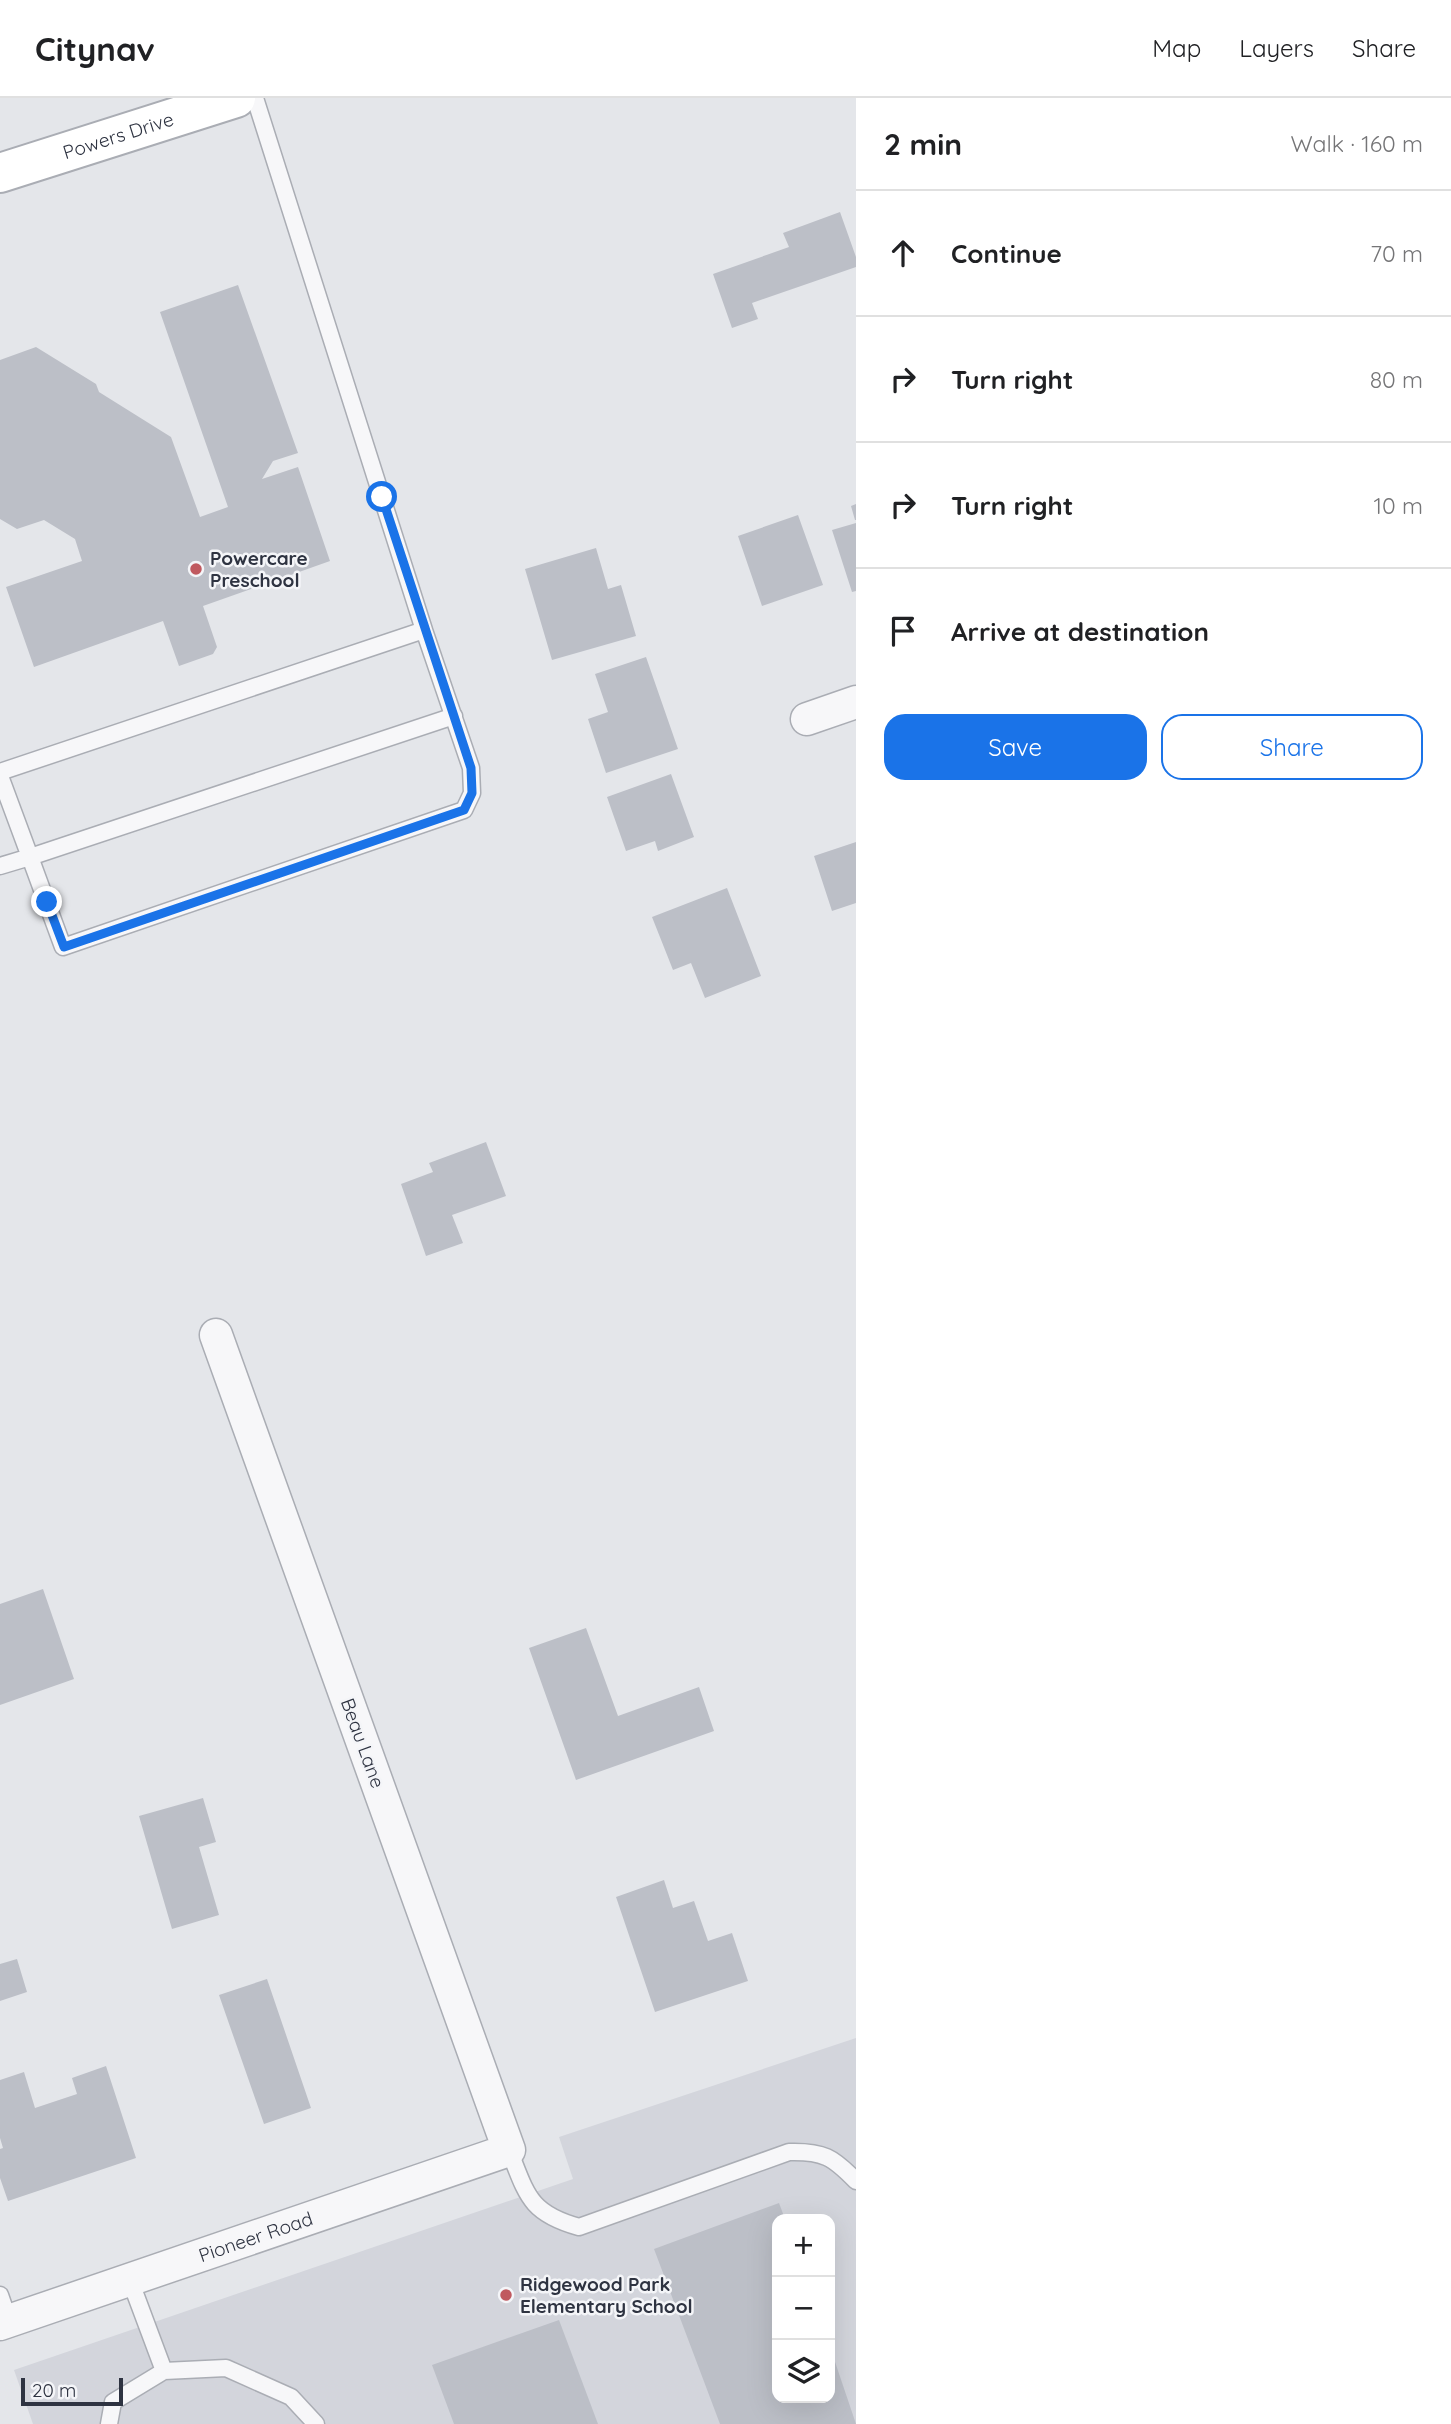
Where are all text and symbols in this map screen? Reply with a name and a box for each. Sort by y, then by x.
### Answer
text: Citynav [35,28,155,69]
text: Map [1152,33,1201,63]
text: Layers [1239,33,1314,63]
text: Share [1352,33,1416,63]
street label: Powers Drive [60,107,177,164]
text: 2 min [884,125,962,163]
text: Walk · 160 m [1291,129,1423,158]
icon: ahead [884,234,922,272]
text: Continue [951,237,1062,270]
text: 70 m [1370,239,1423,268]
icon: right [884,360,922,398]
text: Turn right [951,363,1073,396]
text: 80 m [1370,365,1423,394]
route start [366,481,397,512]
icon: right [884,486,922,524]
text: Turn right [951,489,1073,522]
text: 10 m [1374,491,1423,520]
place label: Powercare Preschool [210,546,308,592]
marker: Powercare Preschool [188,561,204,577]
icon: arrive [884,612,922,650]
text: Arrive at destination [951,615,1209,648]
button: Save [884,714,1147,780]
button: Share [1161,714,1423,780]
route end [31,886,62,917]
street label: Beau Lane [336,1695,390,1791]
street label: Pioneer Road [195,2206,316,2267]
map controls [772,2214,835,2403]
button: + [772,2214,835,2277]
place label: Ridgewood Park Elementary School [520,2272,693,2318]
button: − [772,2277,835,2340]
marker: Ridgewood Park Elementary School [498,2287,514,2303]
button: layers [772,2340,835,2403]
scale bar [21,2375,122,2407]
text: 20 m [32,2378,76,2402]

